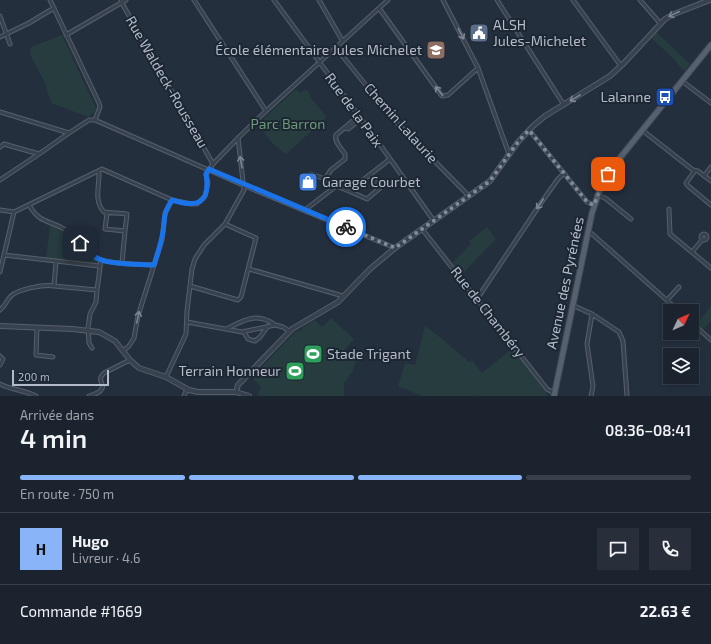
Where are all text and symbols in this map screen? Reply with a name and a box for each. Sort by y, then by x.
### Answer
one-way arrow [668,11,680,18]
street label: Rue Waldeck-Rousseau [123,13,212,151]
place label: ALSH Jules-Michelet [493,16,586,49]
public building icon: ALSH Jules-Michelet [468,22,490,44]
one-way arrow [458,28,465,40]
school or university icon: École élémentaire Jules Michelet [425,39,447,61]
place label: École élémentaire Jules Michelet [215,41,422,58]
street label: Rue de la Paix [322,69,387,151]
street label: Chemin Lalaurie [361,79,442,166]
one-way arrow [434,86,443,96]
bus stop icon: Lalanne [654,86,676,108]
place label: Lalanne [600,88,651,105]
one-way arrow [569,94,581,102]
park label: Parc Barron [251,115,325,132]
one-way arrow [237,156,245,169]
pin [591,157,625,191]
icon: bag [597,163,619,185]
shop icon: Garage Courbet [297,171,319,193]
place label: Garage Courbet [322,173,421,190]
one-way arrow [536,199,544,210]
courier [326,207,366,247]
street label: Avenue des Pyrénées [542,215,587,351]
icon: bike [335,216,357,238]
pin [63,226,97,260]
icon: home [69,232,91,254]
street label: Rue de Chambéry [448,263,529,361]
north arrow [663,304,699,340]
map controls [663,304,699,384]
one-way arrow [134,311,142,324]
sports icon: Stade Trigant [302,343,324,365]
place label: Stade Trigant [327,345,411,362]
button: layers [663,348,699,384]
sports icon: Terrain Honneur [284,360,306,382]
place label: Terrain Honneur [179,362,281,379]
scale bar [12,368,109,387]
text: 200 m [18,370,50,383]
text: Arrivée dans [20,407,94,423]
text: 08:36–08:41 [605,421,691,439]
text: 4 min [20,422,87,453]
text: En route · 750 m [20,486,114,502]
button: chat [597,528,639,570]
button: phone [649,528,691,570]
text: Hugo [72,532,109,550]
text: H [36,540,46,558]
text: Livreur · 4.6 [72,550,140,566]
text: Commande #1669 [20,602,142,620]
text: 22.63 € [640,602,691,620]

